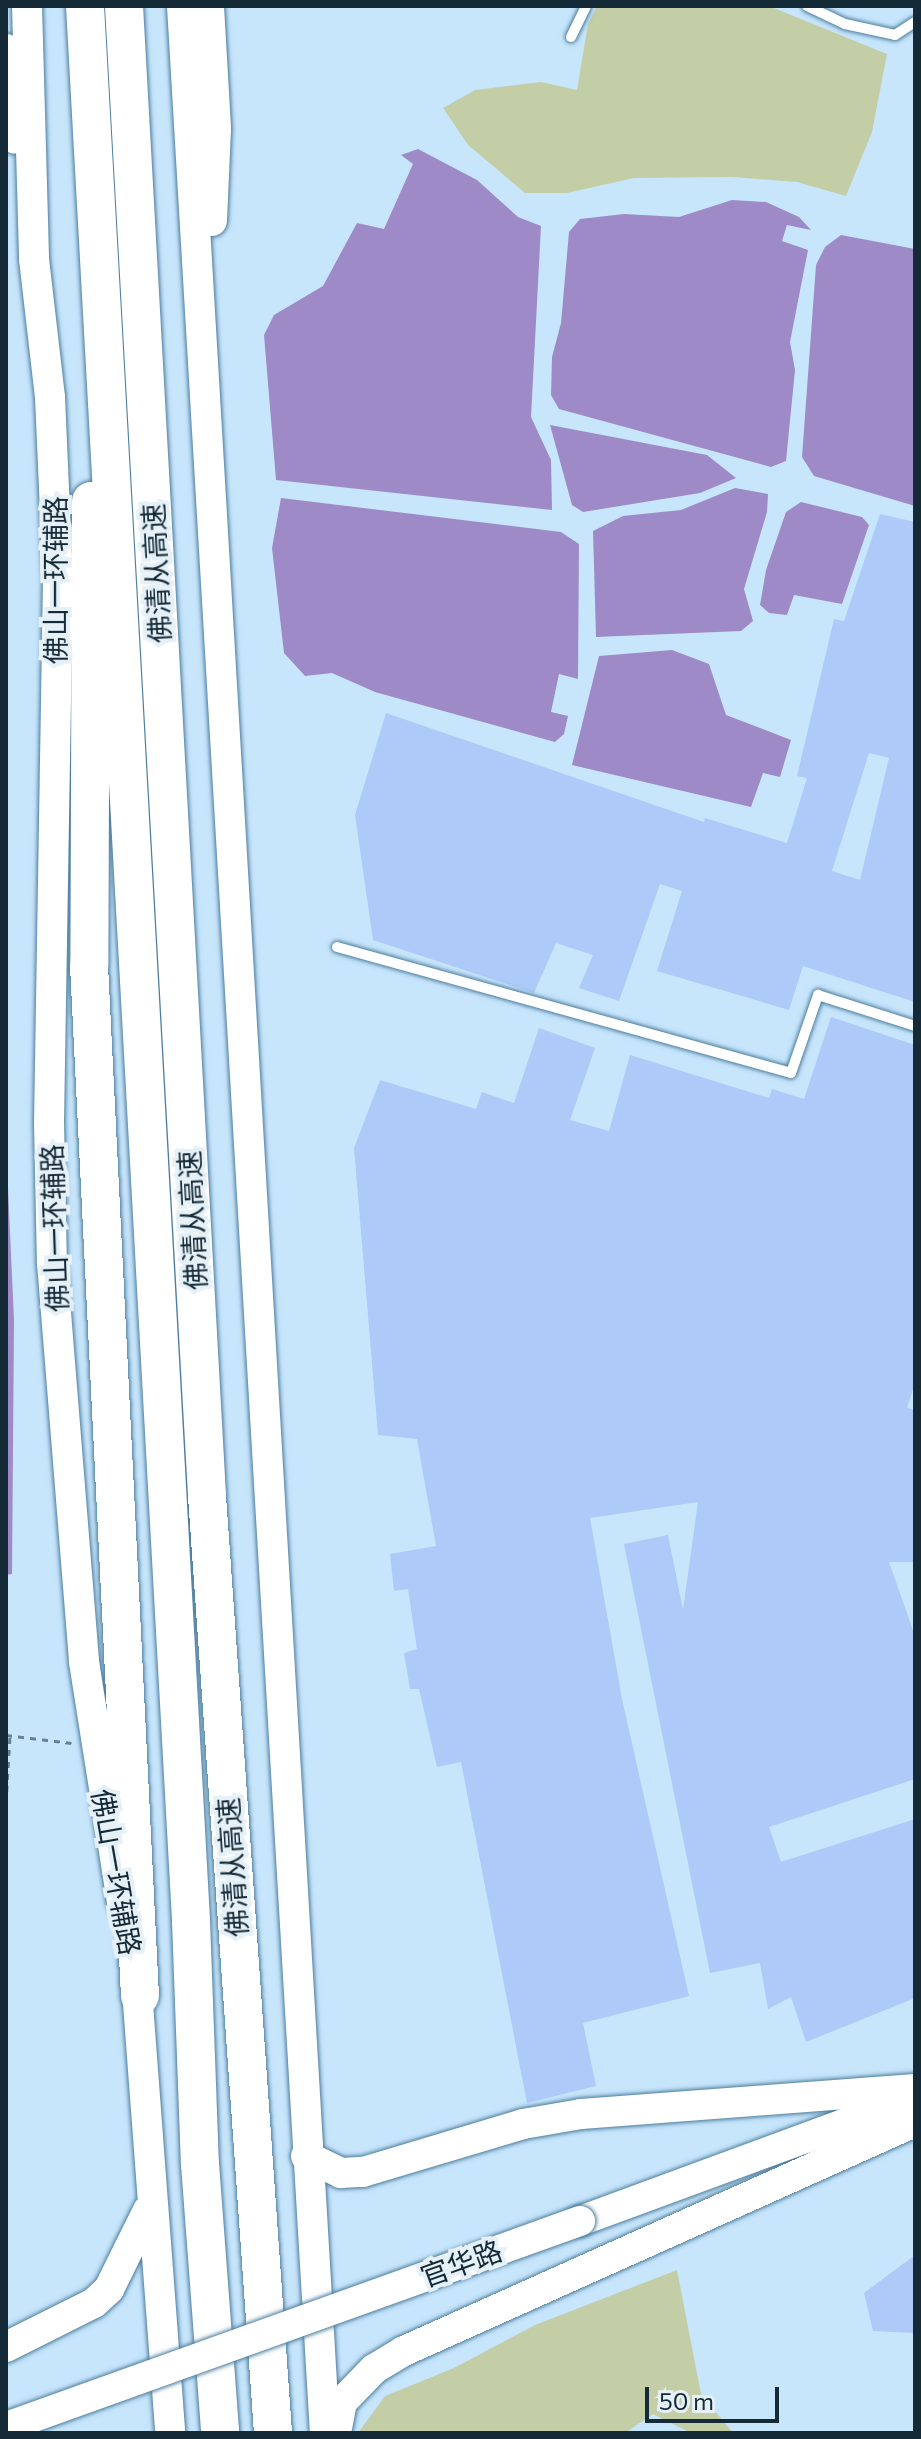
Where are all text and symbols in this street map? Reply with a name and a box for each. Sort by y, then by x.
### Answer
street label: 佛山一环辅路 [38,496,72,664]
street label: 佛清从高速 [136,502,176,644]
street label: 佛山一环辅路 [34,1143,74,1313]
street label: 佛清从高速 [172,1149,212,1291]
street label: 佛山一环辅路 [86,1786,148,1958]
street label: 佛清从高速 [210,1796,254,1938]
street label: 官华路 [416,2233,506,2293]
scale bar [649,2371,783,2421]
text: 50 m [659,2386,714,2415]

